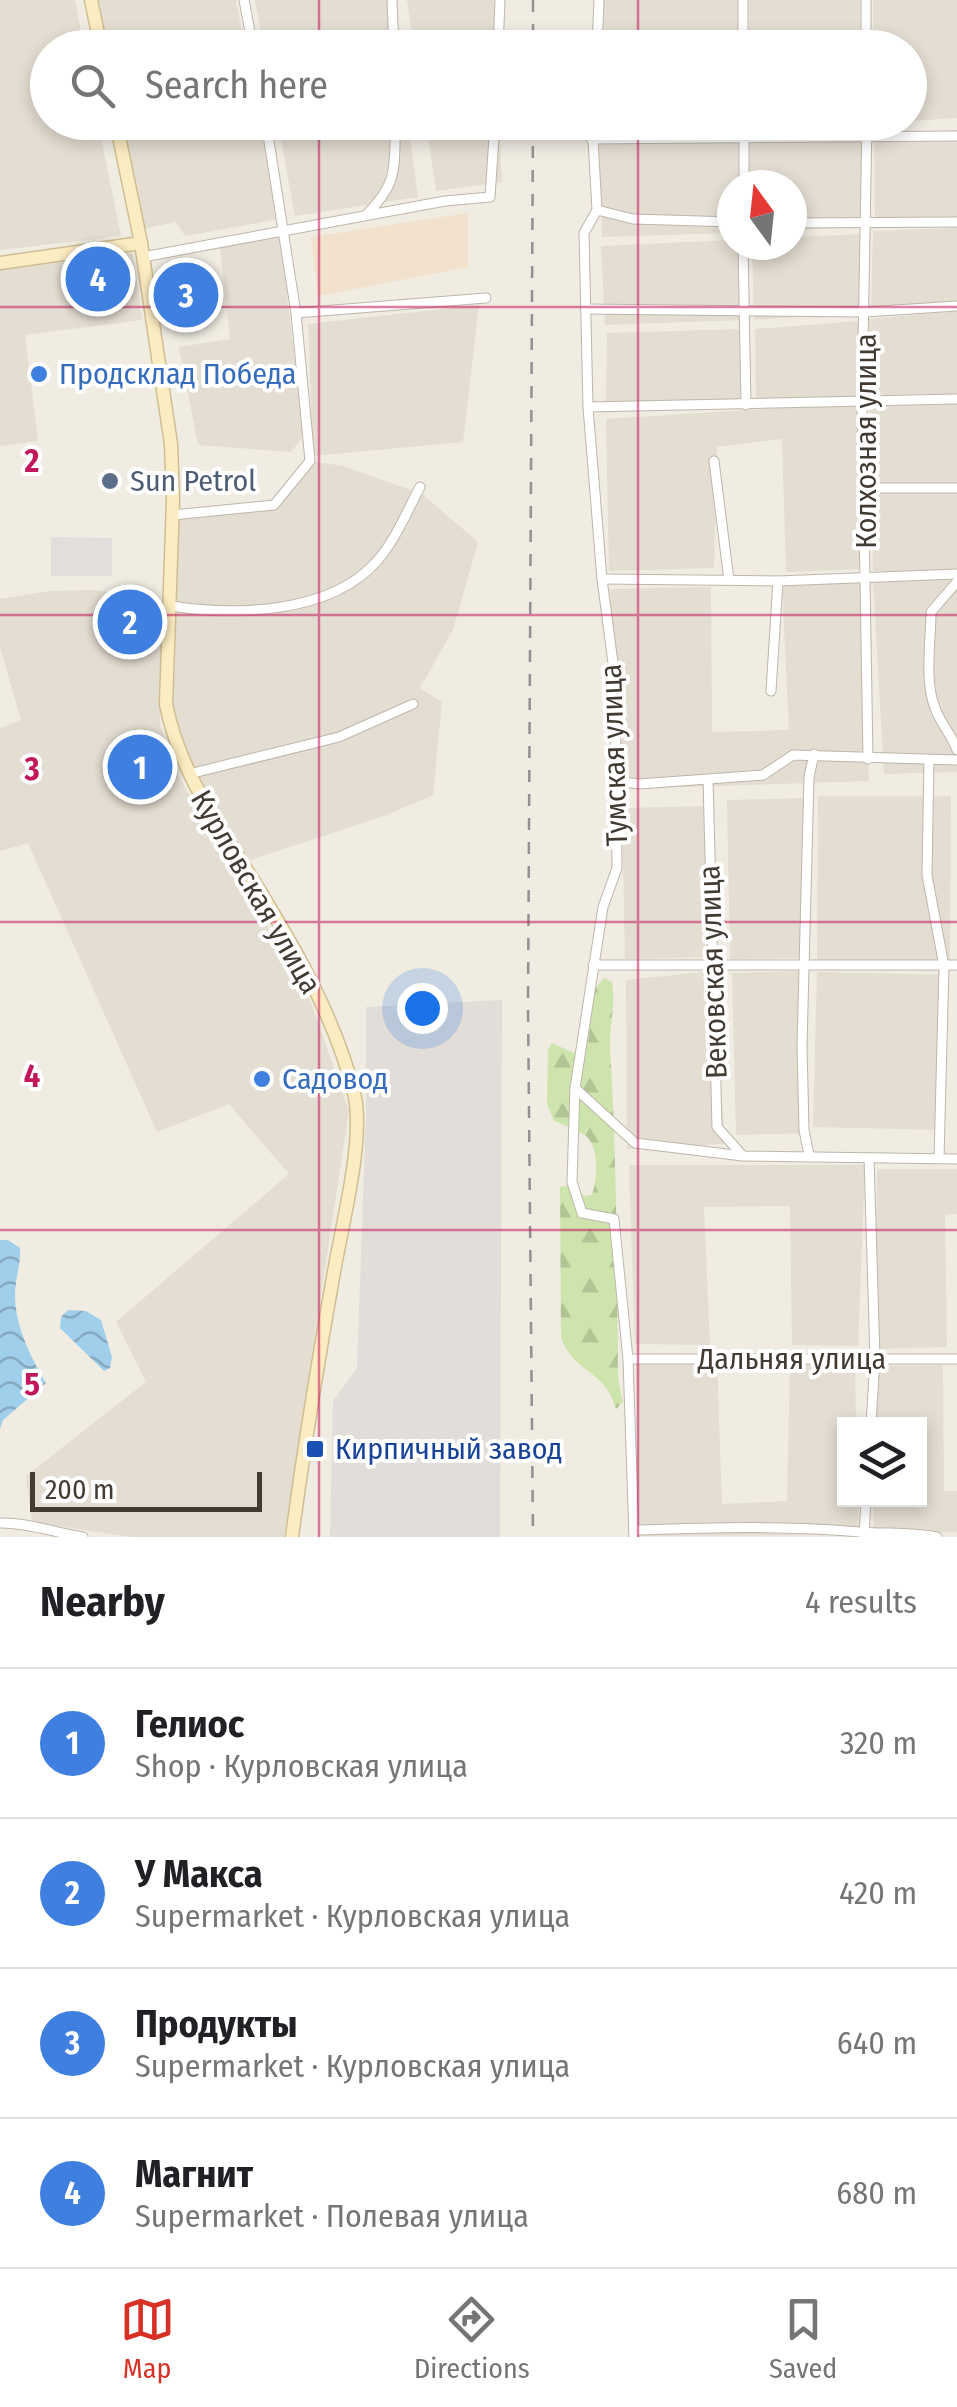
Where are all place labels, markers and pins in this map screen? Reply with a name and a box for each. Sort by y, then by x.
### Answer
pin: 4 [66,242,130,316]
pin: 3 [154,258,218,332]
place label: Продсклад Победа [59,356,297,392]
marker: Продсклад Победа [28,363,50,385]
place label: Sun Petrol [130,463,256,499]
marker: Sun Petrol [99,470,121,492]
pin: 2 [98,584,162,660]
pin: 1 [108,730,172,804]
place label: Садовод [282,1061,388,1097]
marker: Садовод [251,1068,273,1090]
place label: Кирпичный завод [335,1431,562,1467]
marker: Кирпичный завод [304,1438,326,1460]

